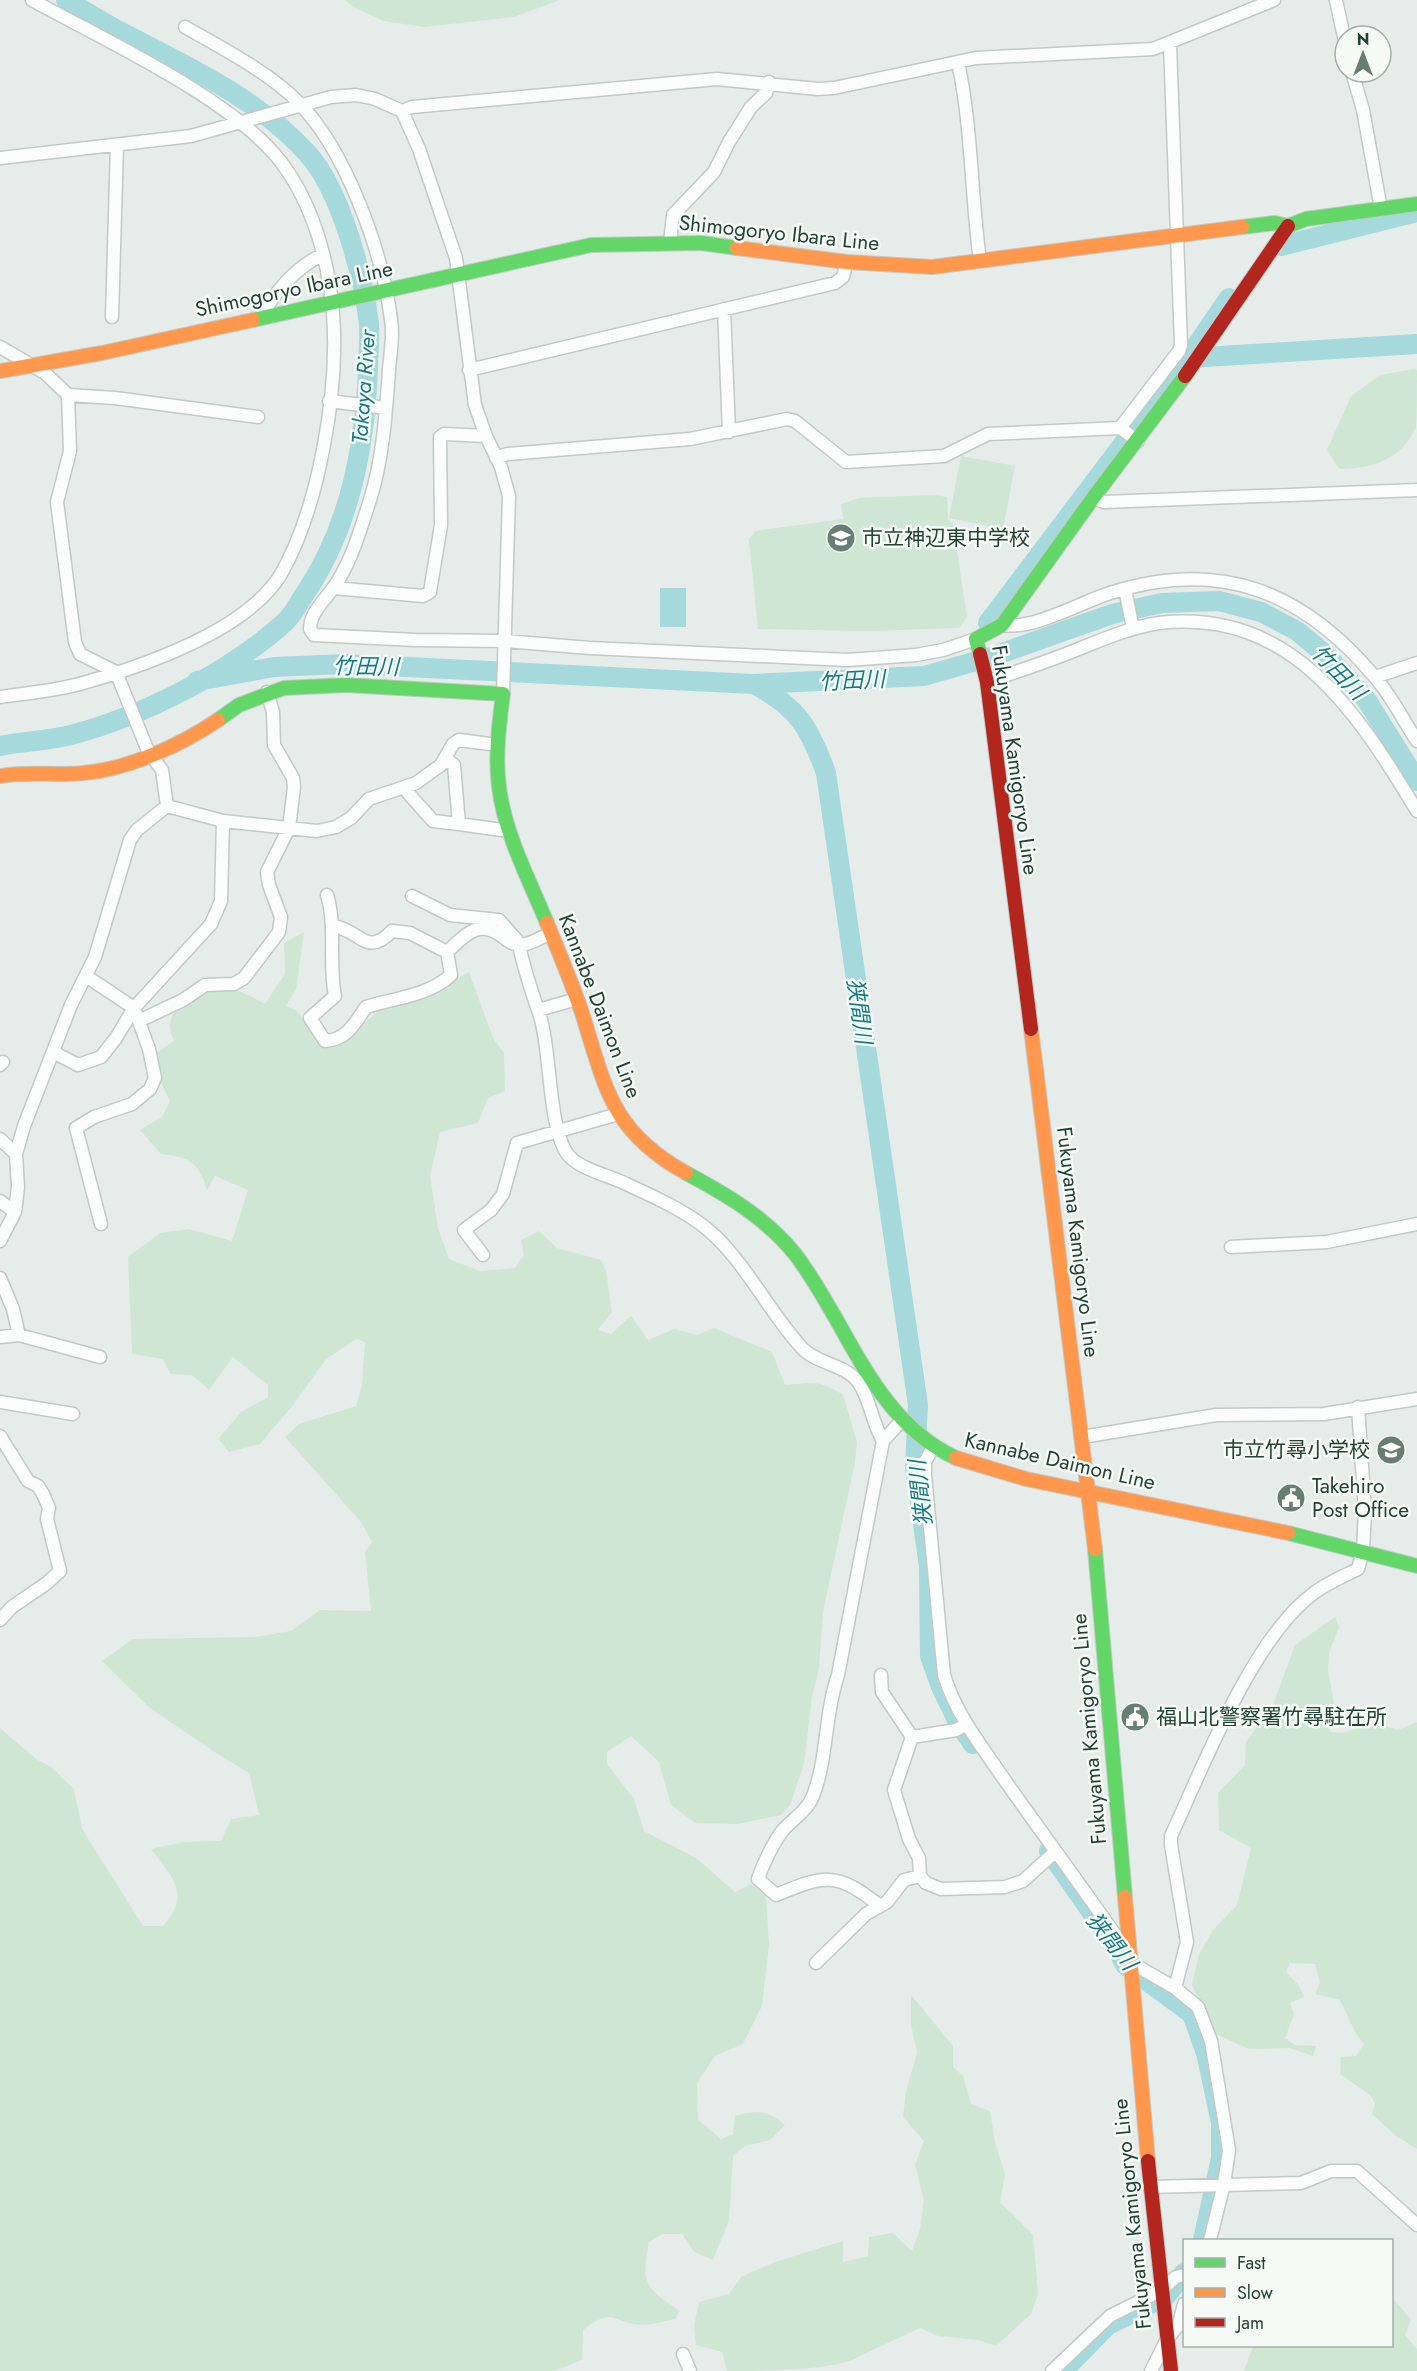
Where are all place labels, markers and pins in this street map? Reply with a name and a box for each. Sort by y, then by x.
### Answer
school or university icon: 市立神辺東中学校 [825,522,857,554]
place label: 市立神辺東中学校 [862,523,1030,553]
school or university icon: 市立竹尋小学校 [1375,1434,1407,1466]
place label: 市立竹尋小学校 [1223,1435,1370,1465]
place label: Takehiro Post Office [1312,1471,1409,1525]
public building icon: Takehiro Post Office [1275,1482,1307,1514]
public building icon: 福山北警察署竹尋駐在所 [1119,1701,1151,1733]
place label: 福山北警察署竹尋駐在所 [1156,1702,1387,1732]

